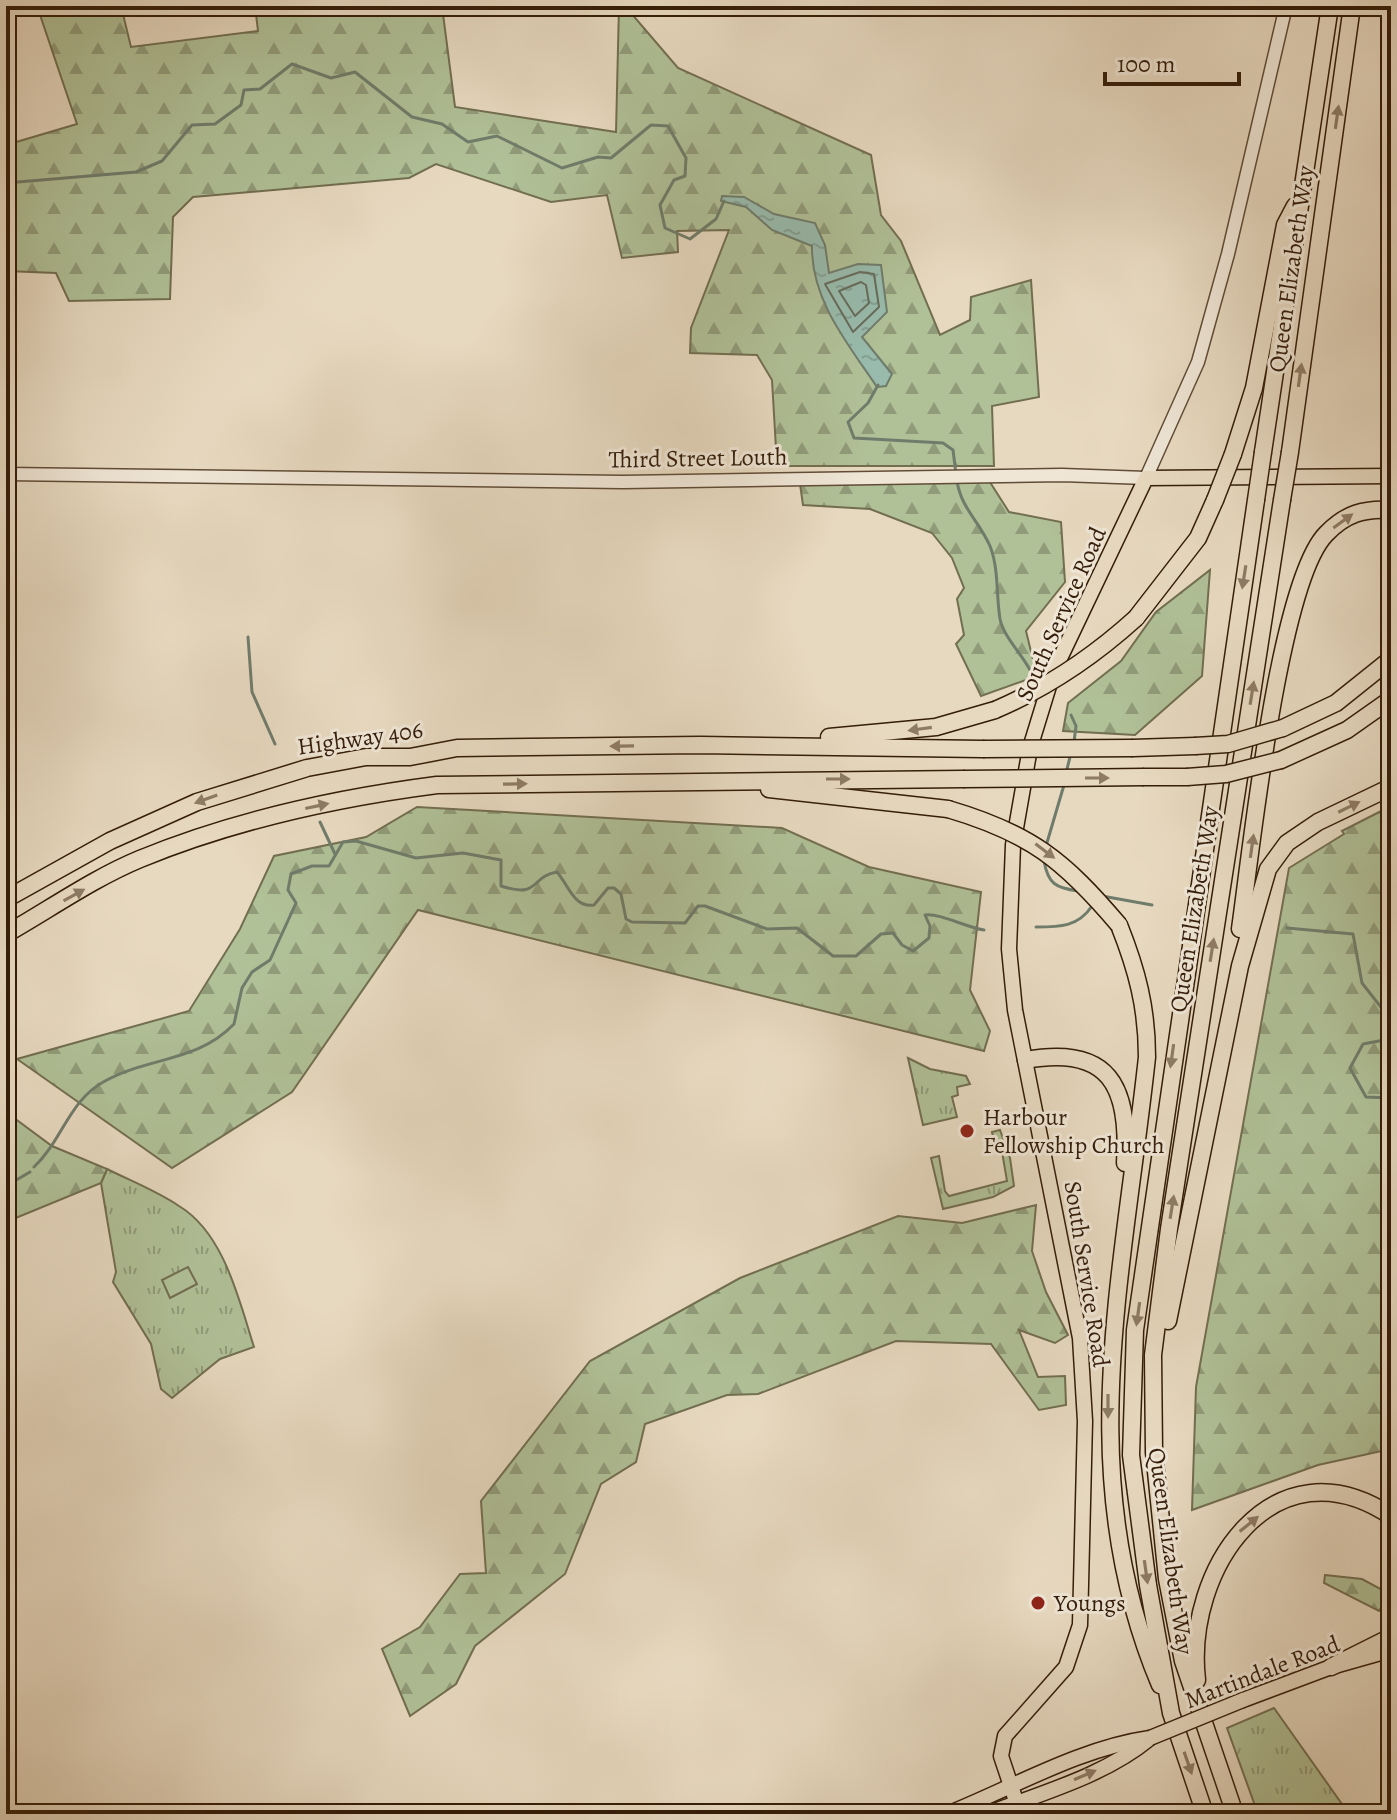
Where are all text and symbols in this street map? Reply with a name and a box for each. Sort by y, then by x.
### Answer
scale bar [1105,36,1239,86]
text: 100 m [1117,48,1176,80]
one-way arrow [1331,104,1344,129]
street label: Queen Elizabeth Way [1261,163,1321,374]
one-way arrow [1294,362,1307,387]
street label: Third Street Louth [608,440,788,476]
one-way arrow [1332,513,1354,529]
street label: South Service Road [1008,522,1114,706]
one-way arrow [1237,565,1250,590]
one-way arrow [1246,680,1259,705]
street label: Highway 406 [295,713,425,763]
one-way arrow [907,723,932,736]
one-way arrow [609,740,634,752]
one-way arrow [1085,772,1110,784]
one-way arrow [826,773,851,785]
one-way arrow [503,778,528,790]
one-way arrow [194,793,218,805]
one-way arrow [304,799,329,812]
one-way arrow [1337,800,1360,814]
street label: Queen Elizabeth Way [1162,803,1226,1014]
one-way arrow [1246,833,1259,858]
one-way arrow [1035,842,1055,858]
one-way arrow [63,888,85,902]
one-way arrow [1206,937,1219,962]
one-way arrow [1165,1044,1178,1069]
place label: Harbour Fellowship Church [983,1101,1165,1161]
marker: Harbour Fellowship Church [958,1122,976,1140]
street label: South Service Road [1056,1179,1118,1369]
one-way arrow [1166,1194,1179,1219]
one-way arrow [1131,1301,1144,1326]
one-way arrow [1102,1394,1114,1419]
street label: Queen Elizabeth Way [1141,1446,1201,1657]
one-way arrow [1239,1516,1259,1533]
one-way arrow [1140,1560,1153,1585]
place label: Youngs [1053,1587,1126,1619]
marker: Youngs [1029,1594,1047,1612]
street label: Martindale Road [1180,1628,1344,1716]
one-way arrow [1183,1752,1195,1776]
one-way arrow [1073,1768,1097,1781]

